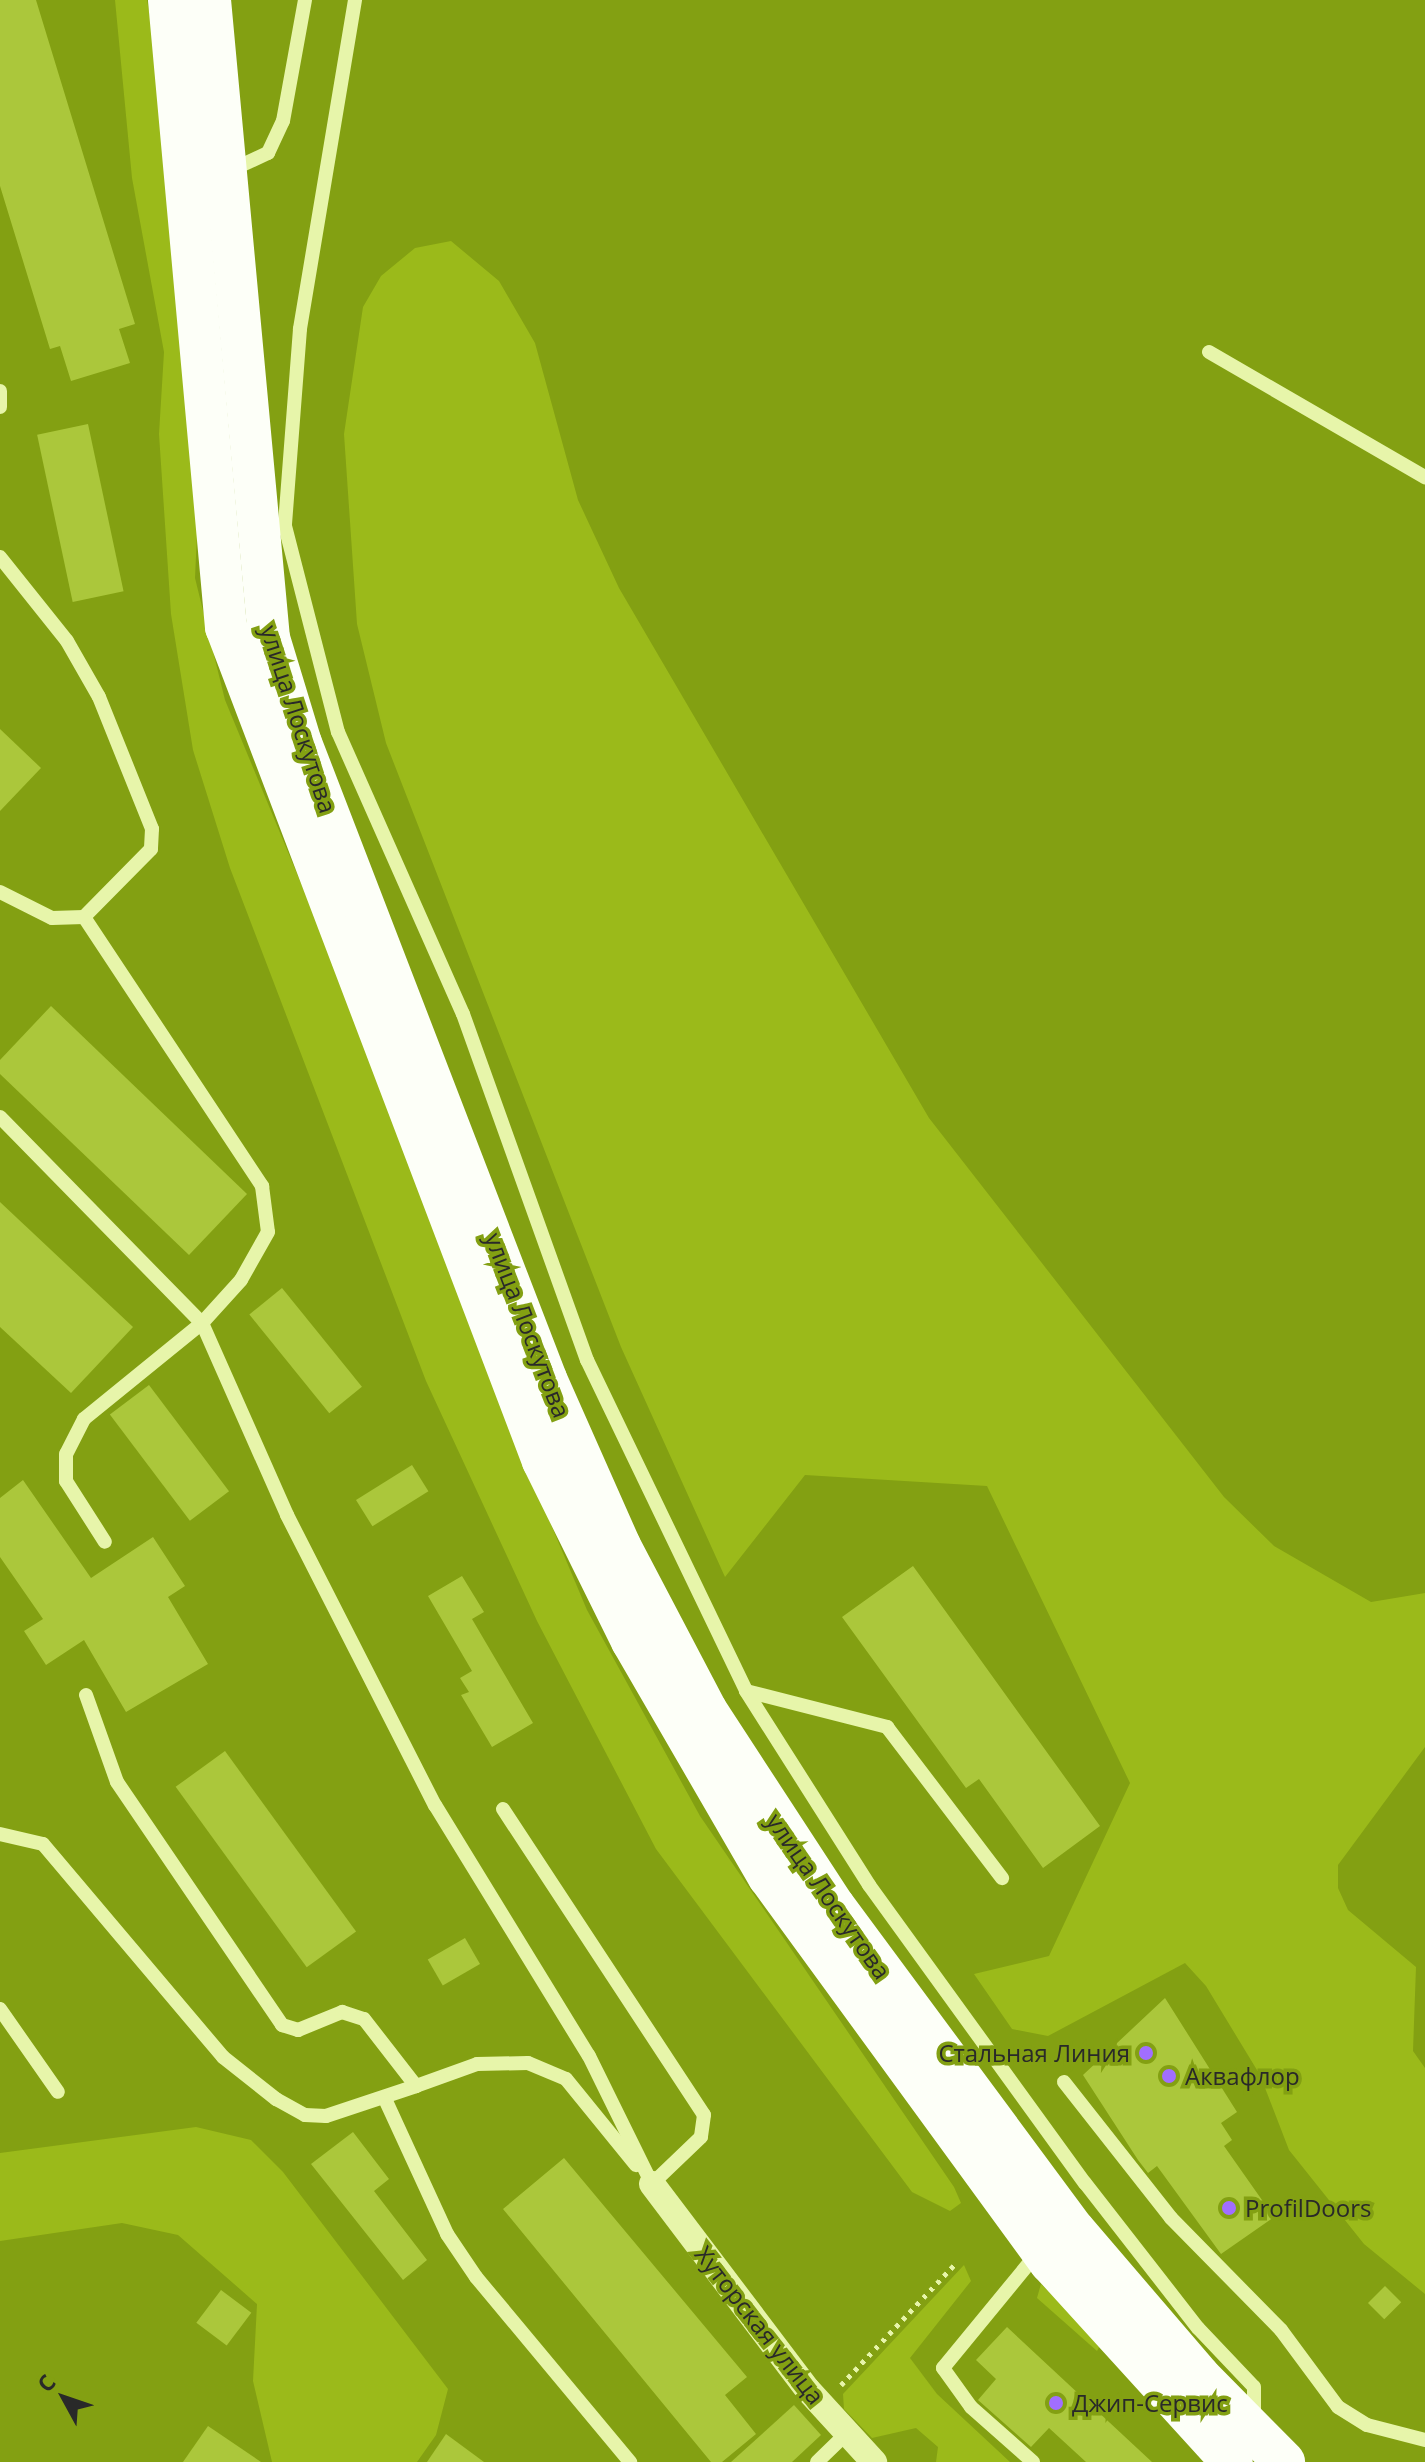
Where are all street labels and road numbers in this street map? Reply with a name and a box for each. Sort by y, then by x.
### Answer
street label: улица Лоскутова [255,621,343,817]
street label: улица Лоскутова [479,1228,577,1422]
street label: улица Лоскутова [761,1808,897,1984]
street label: Хуторская улица [689,2240,831,2410]

